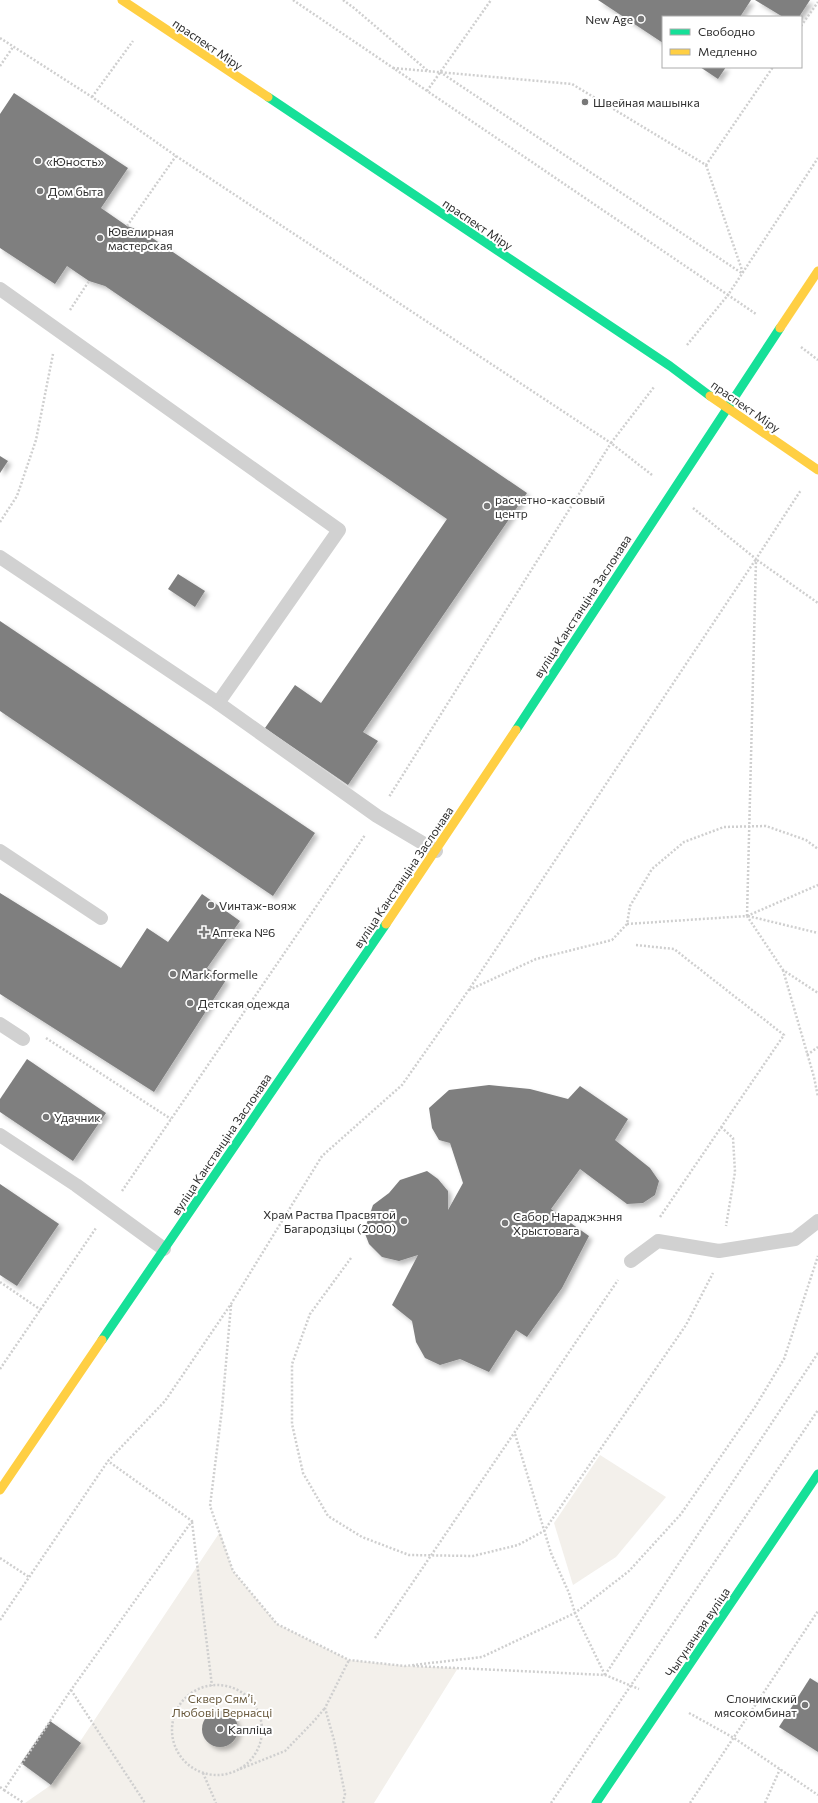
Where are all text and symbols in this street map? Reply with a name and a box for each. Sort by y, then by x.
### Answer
place label: New Age [585,12,633,26]
marker: New Age [636,14,646,24]
street label: праспект Міру [170,15,246,73]
legend [662,16,802,68]
text: Свободно [698,24,755,38]
text: Медленно [698,44,757,58]
place label: Швейная машынка [593,95,700,109]
marker: Швейная машынка [580,97,590,107]
place label: «Юность» [46,154,105,168]
marker: «Юность» [33,156,43,166]
place label: Дом быта [48,184,103,198]
marker: Дом быта [35,186,45,196]
street label: праспект Міру [440,195,516,253]
place label: Ювелирная мастерская [108,224,174,252]
marker: Ювелирная мастерская [95,233,105,243]
street label: праспект Міру [709,377,783,435]
place label: расчетно-кассовый центр [495,492,605,520]
marker: расчетно-кассовый центр [482,501,492,511]
street label: вуліца Канстанціна Заслонава [530,532,634,680]
street label: вуліца Канстанціна Заслонава [350,804,456,950]
place label: Vинтаж-вояж [219,898,297,912]
marker: Vинтаж-вояж [206,900,216,910]
place label: Аптека №6 [212,925,275,939]
marker: Аптека №6 [199,927,209,937]
place label: Mark formelle [181,967,258,981]
marker: Mark formelle [168,969,178,979]
place label: Детская одежда [198,996,290,1010]
marker: Детская одежда [185,998,195,1008]
street label: вуліца Канстанціна Заслонава [168,1071,274,1217]
place label: Удачник [54,1110,101,1124]
marker: Удачник [41,1112,51,1122]
place label: Храм Раства Прасвятой Багародзіцы (2000) [263,1207,396,1235]
place label: Сабор Нараджэння Хрыстовага [513,1209,622,1237]
marker: Храм Раства Прасвятой Багародзіцы (2000) [399,1216,409,1226]
marker: Сабор Нараджэння Хрыстовага [500,1218,510,1228]
street label: Чыгуначная вуліца [662,1585,732,1679]
park label: Сквер Сямʼі, Любові і Вернасці [172,1691,272,1719]
place label: Слонимский мясокомбинат [714,1691,797,1719]
marker: Слонимский мясокомбинат [800,1700,810,1710]
place label: Капліца [228,1722,272,1736]
marker: Капліца [215,1724,225,1734]

